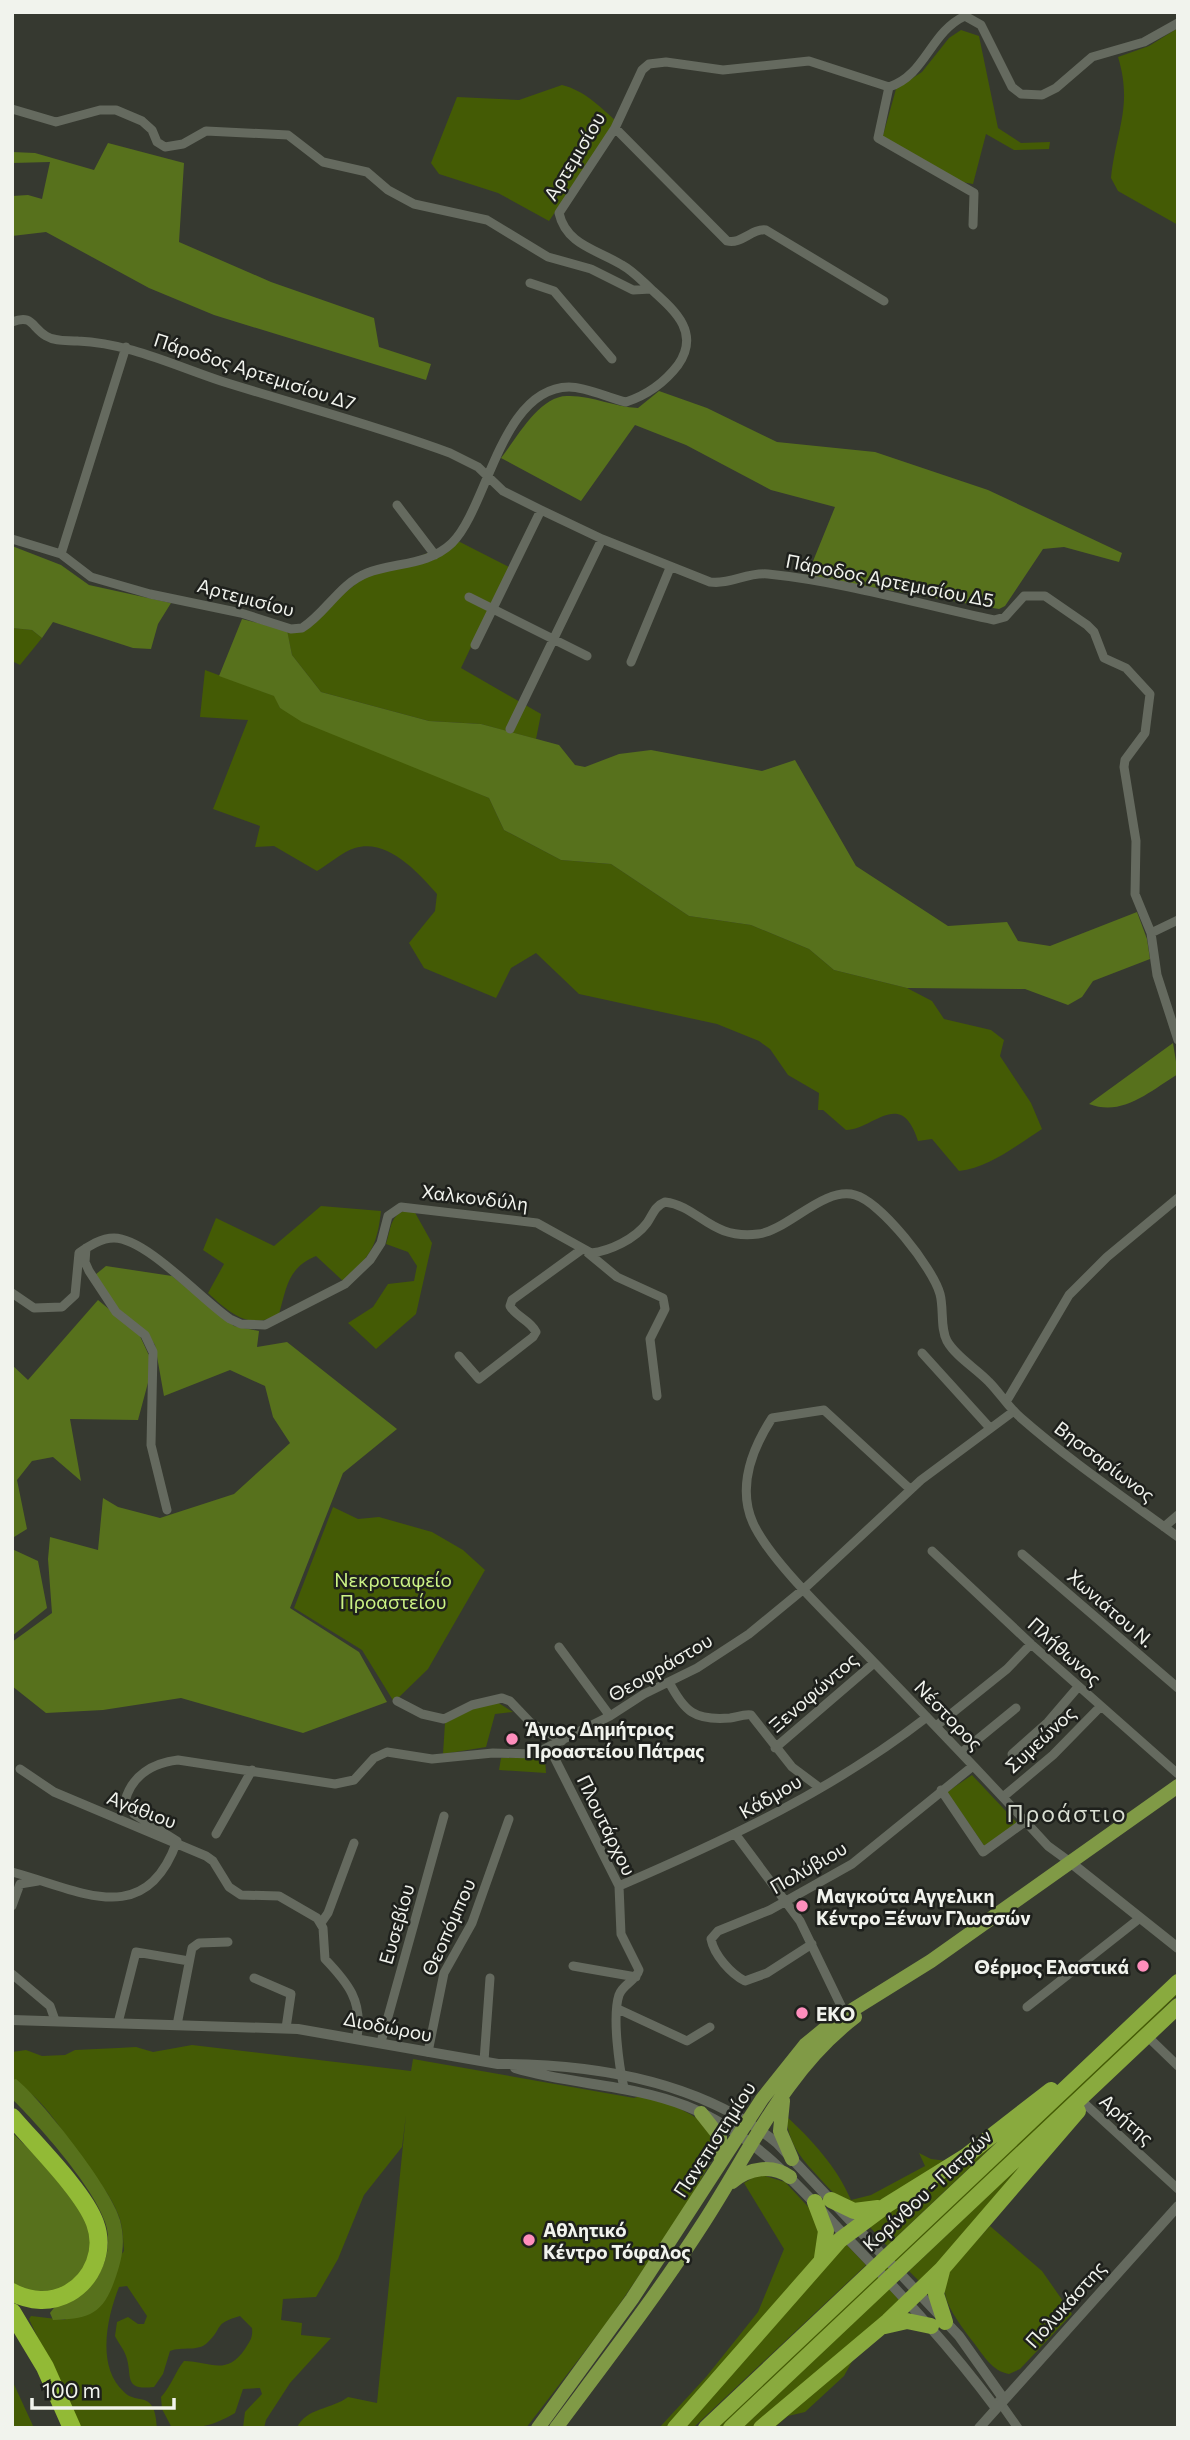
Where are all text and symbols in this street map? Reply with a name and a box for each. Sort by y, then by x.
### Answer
street label: Αρτεμισίου [539,108,609,204]
street label: Πάροδος Αρτεμισίου Δ7 [151,328,359,414]
street label: Πάροδος Αρτεμισίου Δ5 [784,549,996,611]
street label: Αρτεμισίου [195,573,297,621]
street label: Χαλκονδύλη [420,1179,530,1215]
street label: Βησσαρίωνος [1050,1416,1160,1506]
street label: Χωνιάτου Ν. [1063,1564,1159,1652]
park label: Νεκροταφείο Προαστείου [334,1568,452,1613]
street label: Πλήθωνος [1024,1612,1106,1690]
street label: Θεοφράστου [604,1628,716,1706]
street label: Ξενοφώντος [764,1647,862,1737]
street label: Νέστορος [910,1675,988,1755]
street label: Συμεώνος [1000,1701,1080,1777]
place label: Άγιος Δημήτριος Προαστείου Πάτρας [525,1717,704,1762]
marker: Άγιος Δημήτριος Προαστείου Πάτρας [504,1731,520,1747]
street label: Κάδμου [735,1769,805,1823]
street label: Πλουτάρχου [573,1771,641,1879]
street label: Αγάθιου [104,1785,180,1833]
district label: Προάστιο [1007,1799,1127,1827]
street label: Πολύβιου [765,1836,851,1898]
street label: Θεοπόμπου [416,1875,480,1979]
street label: Ευσεβίου [374,1881,418,1967]
place label: Μαγκούτα Αγγελικη Κέντρο Ξένων Γλωσσών [816,1884,1030,1929]
marker: Μαγκούτα Αγγελικη Κέντρο Ξένων Γλωσσών [794,1898,810,1914]
place label: Θέρμος Ελαστικά [974,1955,1129,1978]
marker: Θέρμος Ελαστικά [1135,1958,1151,1974]
place label: EKO [816,2002,855,2025]
marker: EKO [794,2005,810,2021]
street label: Διοδώρου [342,2006,434,2046]
street label: Πανεπιστημίου [668,2077,760,2201]
street label: Αρήτης [1095,2089,1159,2149]
street label: Κορίνθου - Πατρών [858,2124,997,2256]
place label: Αθλητικό Κέντρο Τόφαλος [543,2218,691,2263]
marker: Αθλητικό Κέντρο Τόφαλος [521,2232,537,2248]
street label: Πολυκάστης [1020,2256,1110,2352]
scale bar [32,2366,173,2410]
text: 100 m [42,2377,101,2402]

